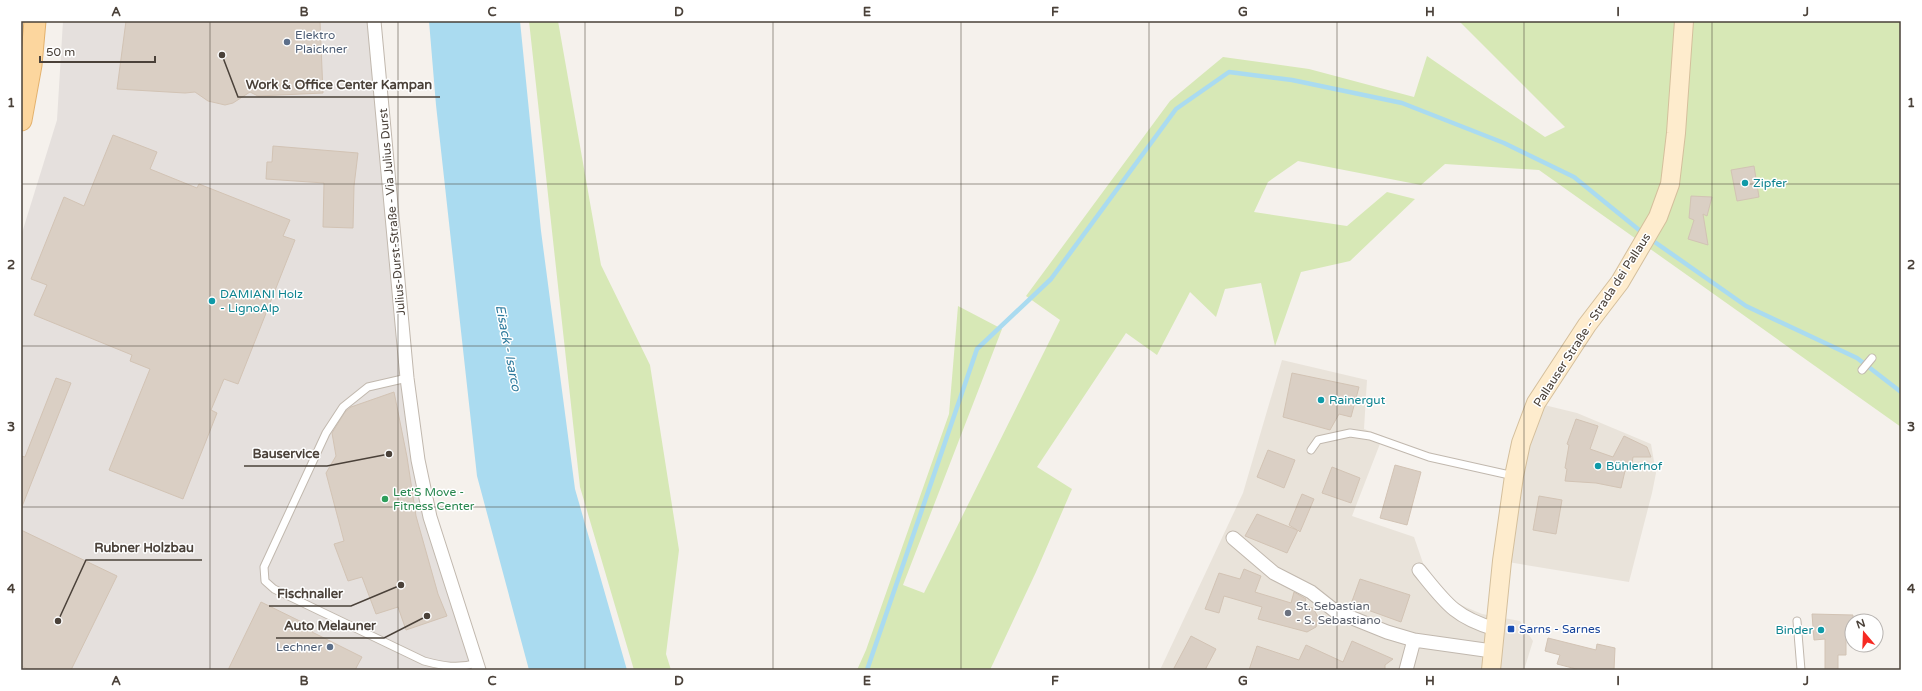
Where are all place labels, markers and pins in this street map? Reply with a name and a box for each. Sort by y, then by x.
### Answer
place label: Elektro Plaickner [295,28,348,56]
marker: Elektro Plaickner [282,37,292,47]
callout: Work & Office Center Kampan [238,72,440,97]
place label: Zipfer [1753,176,1787,190]
marker: Zipfer [1740,178,1750,188]
place label: DAMIANI Holz - LignoAlp [220,287,303,315]
marker: DAMIANI Holz - LignoAlp [207,296,217,306]
place label: Rainergut [1329,393,1386,407]
marker: Rainergut [1316,395,1326,405]
callout: Bauservice [244,441,327,466]
place label: Bühlerhof [1606,459,1663,473]
marker: Bühlerhof [1593,461,1603,471]
place label: Let'S Move - Fitness Center [393,485,475,513]
marker: Let'S Move - Fitness Center [380,494,390,504]
callout: Rubner Holzbau [86,535,202,560]
callout: Fischnaller [269,581,351,606]
place label: St. Sebastian - S. Sebastiano [1296,599,1381,627]
marker: St. Sebastian - S. Sebastiano [1283,608,1293,618]
callout: Auto Melauner [276,613,384,638]
place label: Sarns - Sarnes [1519,622,1601,636]
place label: Binder [1776,623,1813,637]
marker: Sarns - Sarnes [1506,624,1516,634]
marker: Binder [1816,625,1826,635]
place label: Lechner [276,640,322,654]
marker: Lechner [325,642,335,652]

